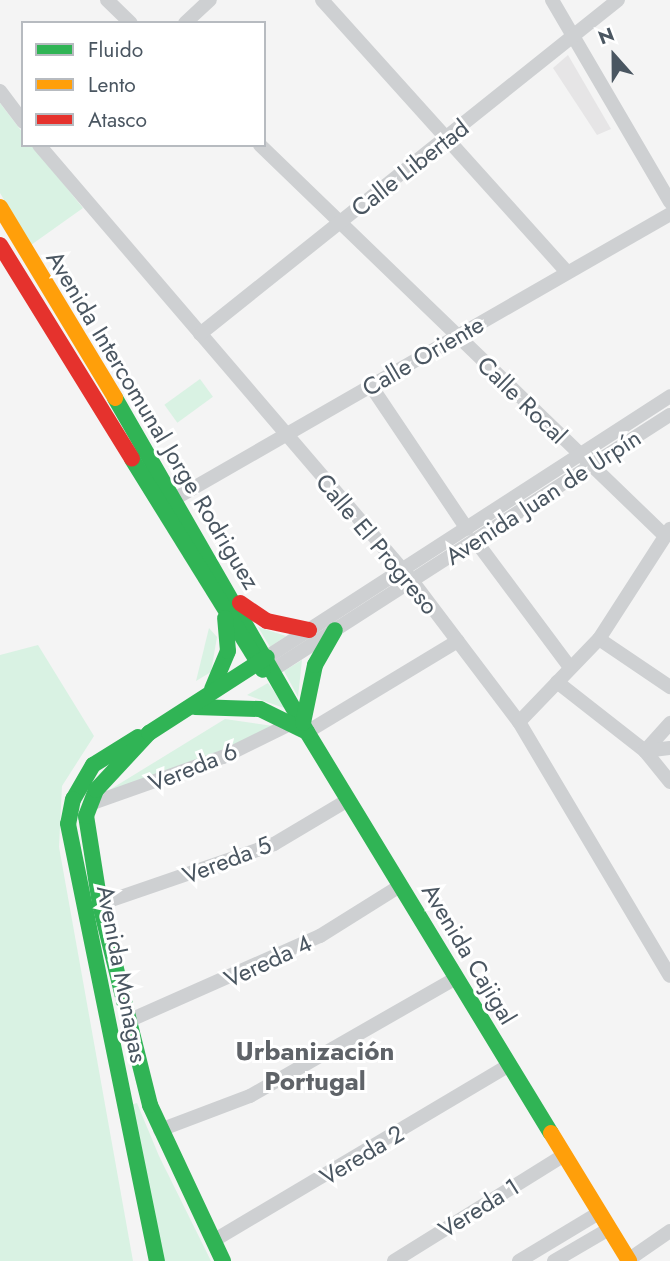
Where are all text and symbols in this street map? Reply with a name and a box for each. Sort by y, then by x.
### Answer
legend [21,21,266,147]
north arrow [579,21,649,91]
text: N [594,21,618,51]
text: Fluido [88,35,143,65]
text: Lento [88,70,136,100]
text: Atasco [88,105,147,135]
street label: Calle Libertad [346,113,474,223]
street label: Avenida Intercomunal Jorge Rodriguez [40,246,266,594]
street label: Calle Oriente [357,310,489,402]
street label: Calle Rocal [471,350,573,450]
street label: Avenida Juan de Urpín [440,423,646,571]
street label: Calle El Progreso [310,468,444,620]
street label: Vereda 6 [145,736,241,798]
street label: Vereda 5 [179,830,275,890]
street label: Avenida Cajigal [416,878,522,1030]
street label: Avenida Monagas [91,883,153,1065]
street label: Vereda 4 [220,928,316,994]
district label: Urbanización Portugal [236,1036,394,1098]
street label: Vereda 2 [315,1119,409,1191]
street label: Vereda 1 [433,1172,525,1244]

